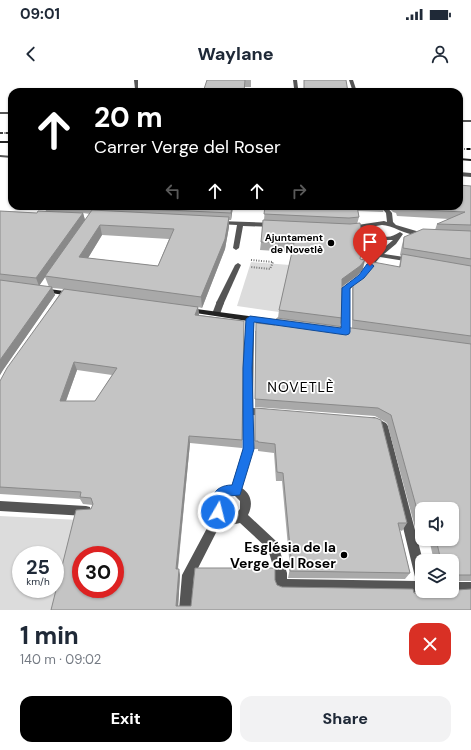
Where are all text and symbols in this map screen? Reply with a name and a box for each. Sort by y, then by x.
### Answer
text: 09:01 [20,4,60,24]
text: Waylane [197,42,274,66]
icon: back [20,43,42,65]
icon: person [429,43,451,65]
text: 20 m [94,99,163,136]
icon: ahead [28,104,80,156]
text: Carrer Verge del Roser [94,135,281,159]
icon: left [162,180,184,202]
icon: ahead [204,180,226,202]
icon: ahead [246,180,268,202]
icon: right [288,180,310,202]
pin [353,225,387,266]
place label: Ajuntament de Novetlè [265,231,323,256]
icon: arrive [359,231,381,253]
marker: Ajuntament de Novetlè [326,238,336,248]
district label: NOVETLÈ [267,378,335,396]
position arrow [197,491,239,533]
map controls [415,502,459,598]
button: sound [415,502,459,546]
place label: Església de la Verge del Roser [230,538,336,572]
speed limit sign: 30 [72,546,124,598]
marker: Església de la Verge del Roser [339,550,349,560]
text: 25 [26,554,50,580]
button: layers [415,554,459,598]
text: km/h [26,575,50,588]
text: 1 min [20,620,79,651]
button: close [409,623,451,665]
text: 140 m · 09:02 [20,651,101,668]
button: Exit [20,696,232,742]
button: Share [240,696,451,742]

